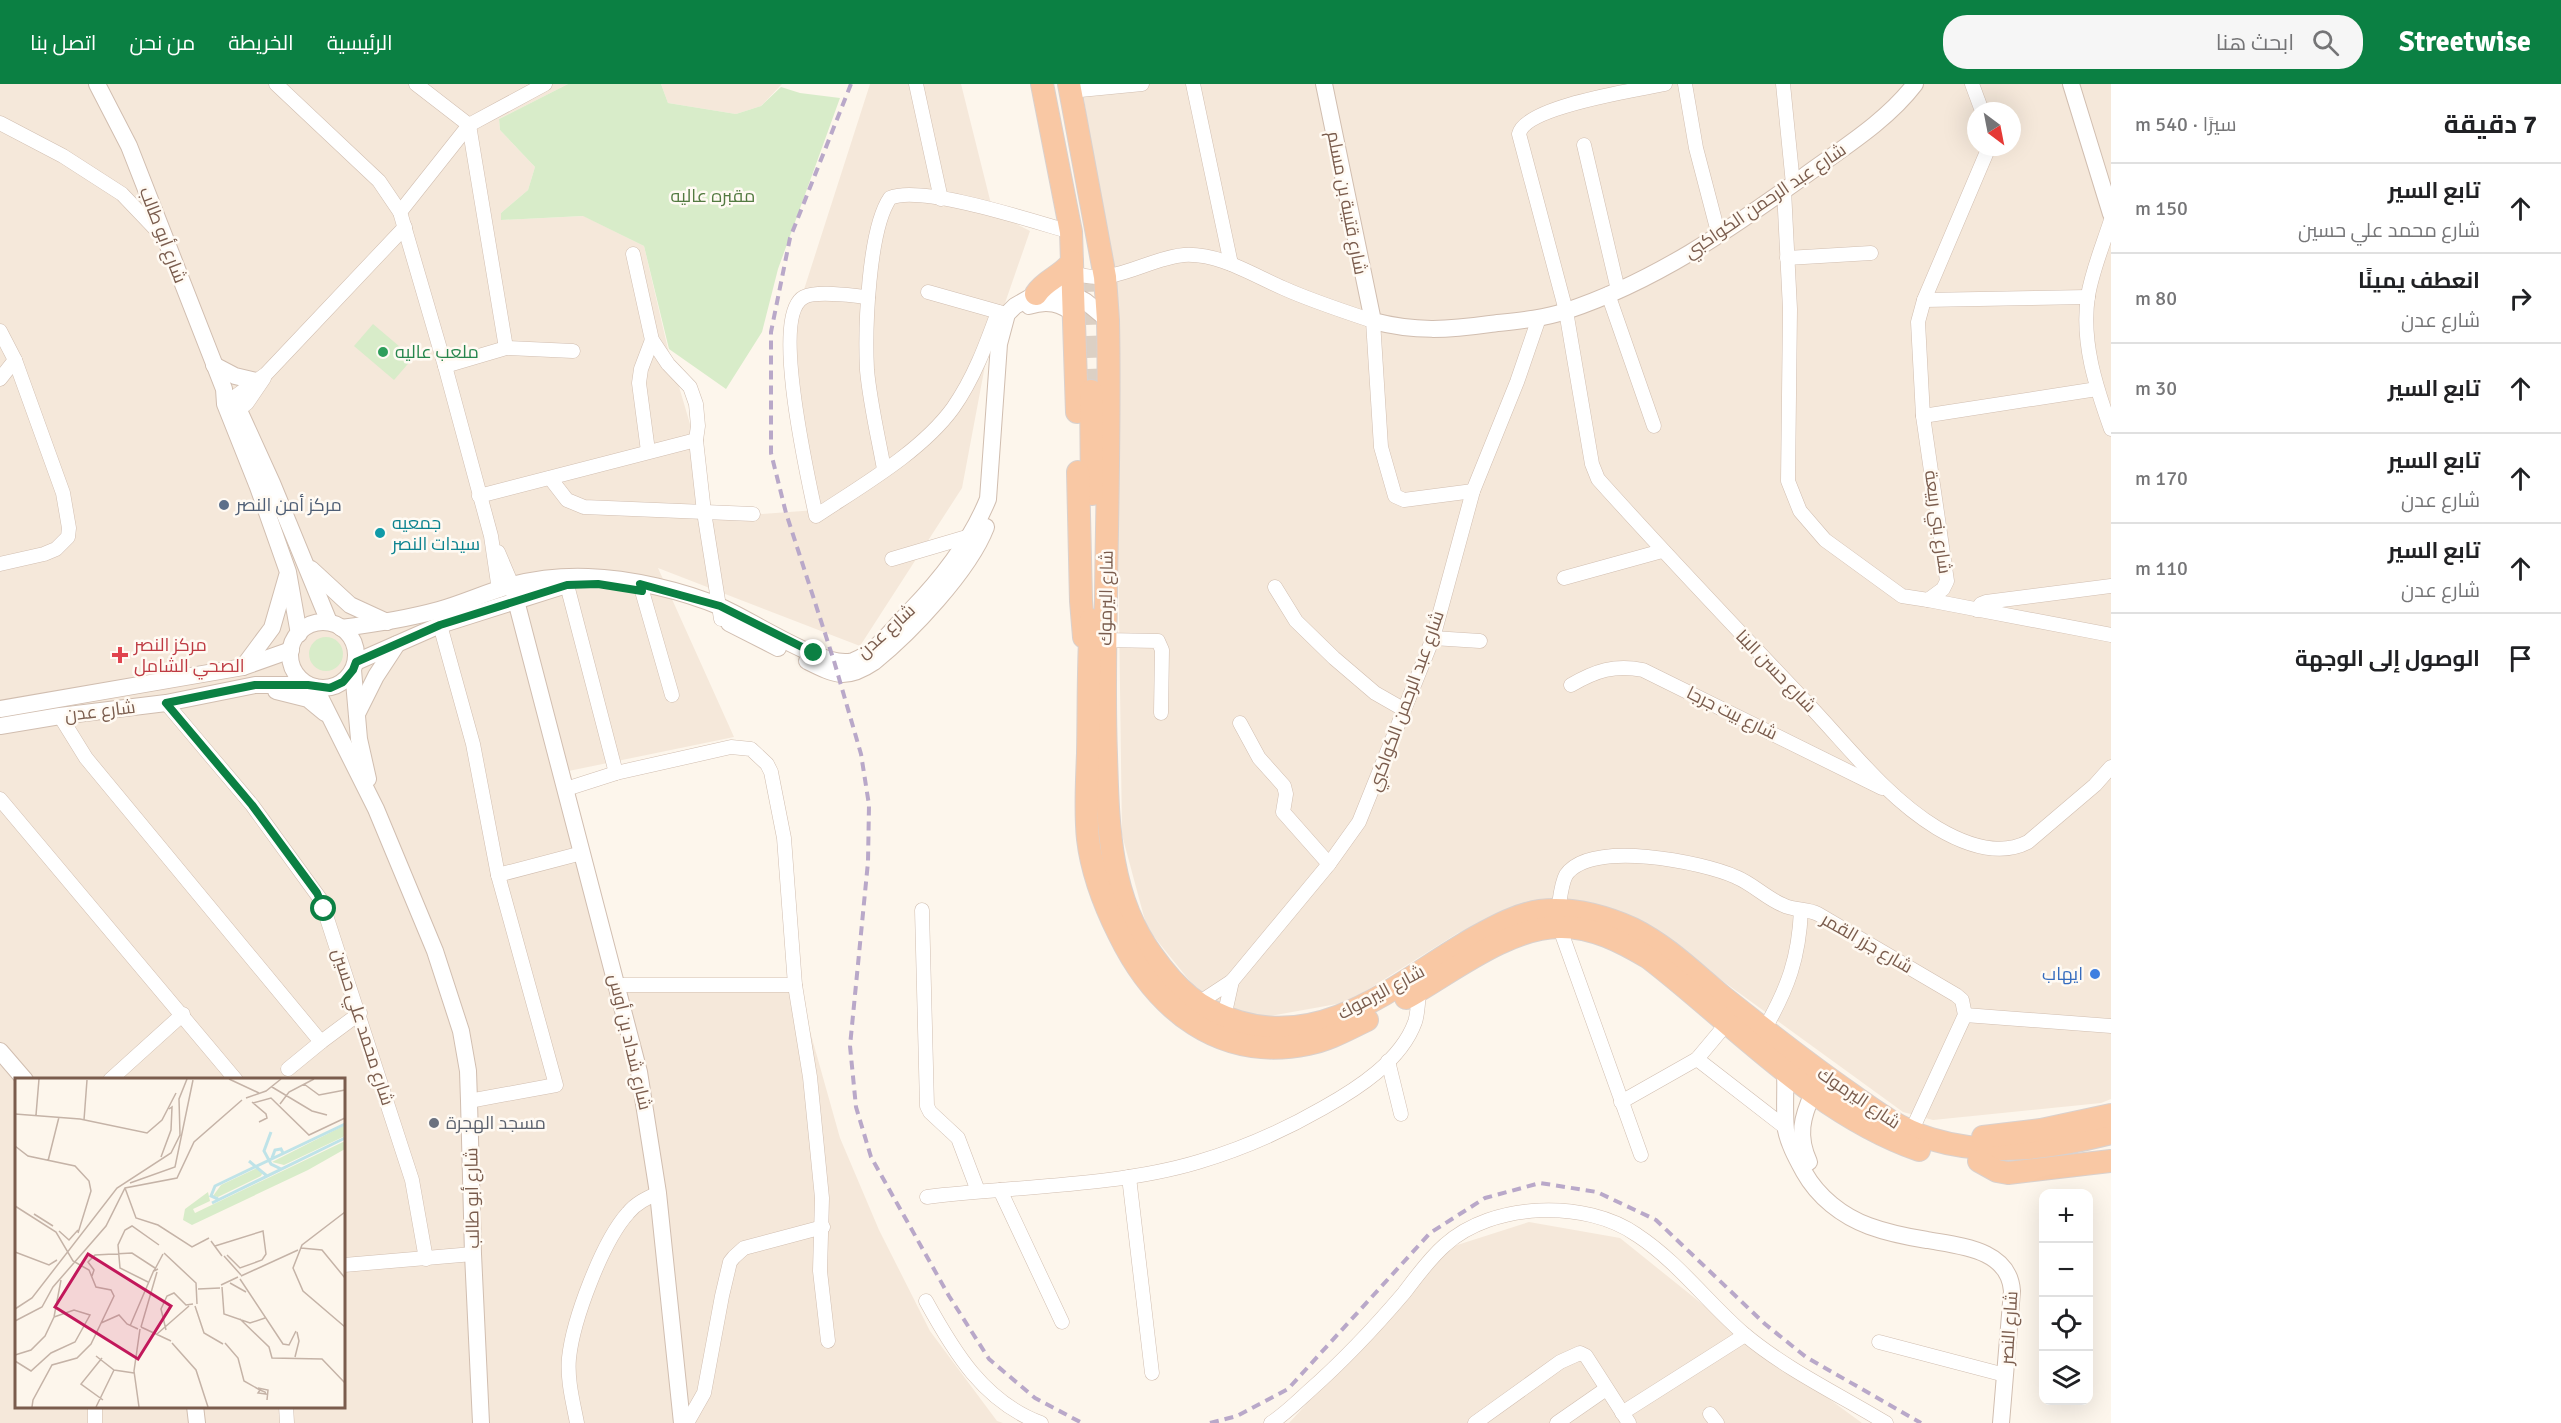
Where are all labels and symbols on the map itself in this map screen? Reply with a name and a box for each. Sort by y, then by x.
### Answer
north arrow [1967,102,2021,156]
street label: شارع قتيبة بن مسلم [1321,129,1372,277]
street label: شارع عبد الرحمن الكواكبي [1680,139,1852,266]
street label: شارع أبو طالب [134,184,191,287]
park label: مقبره عاليه [671,185,755,207]
place label: ملعب عاليه [395,341,479,363]
marker: ملعب عاليه [376,345,390,359]
street label: شارع بني ربيعة [1917,469,1956,576]
place label: مركز أمن النصر [235,494,342,516]
marker: مركز أمن النصر [217,498,231,512]
place label: جمعيه سيدات النصر [391,512,480,555]
marker: جمعيه سيدات النصر [373,526,387,540]
street label: شارع اليرموك [1094,550,1119,646]
street label: شارع عدن [852,599,920,664]
street label: شارع عبد الرحمن الكواكبي [1363,608,1452,795]
street label: شارع حسن البنا [1730,625,1821,718]
place label: مركز النصر الصحي الشامل [133,634,245,680]
route end [800,639,826,665]
marker: مركز النصر الصحي الشامل [111,646,129,664]
street label: شارع بيت جرجا [1683,682,1781,745]
street label: شارع عدن [63,696,137,727]
route start [310,895,336,921]
street label: شارع جزر القمر [1816,908,1917,979]
street label: شارع محمد علي حسين [324,946,399,1109]
street label: شارع اليرموك [1334,960,1429,1025]
place label: ايهاب [2042,963,2083,985]
marker: ايهاب [2088,967,2102,981]
street label: شارع شداد بن أوس [603,972,656,1112]
street label: شارع اليرموك [1813,1062,1905,1135]
inset map [15,1078,345,1408]
place label: مسجد الهجرة [446,1112,546,1134]
marker: مسجد الهجرة [427,1116,441,1130]
street label: شارع أبو طالب [460,1147,485,1249]
street label: شارع النصر [1995,1290,2024,1367]

